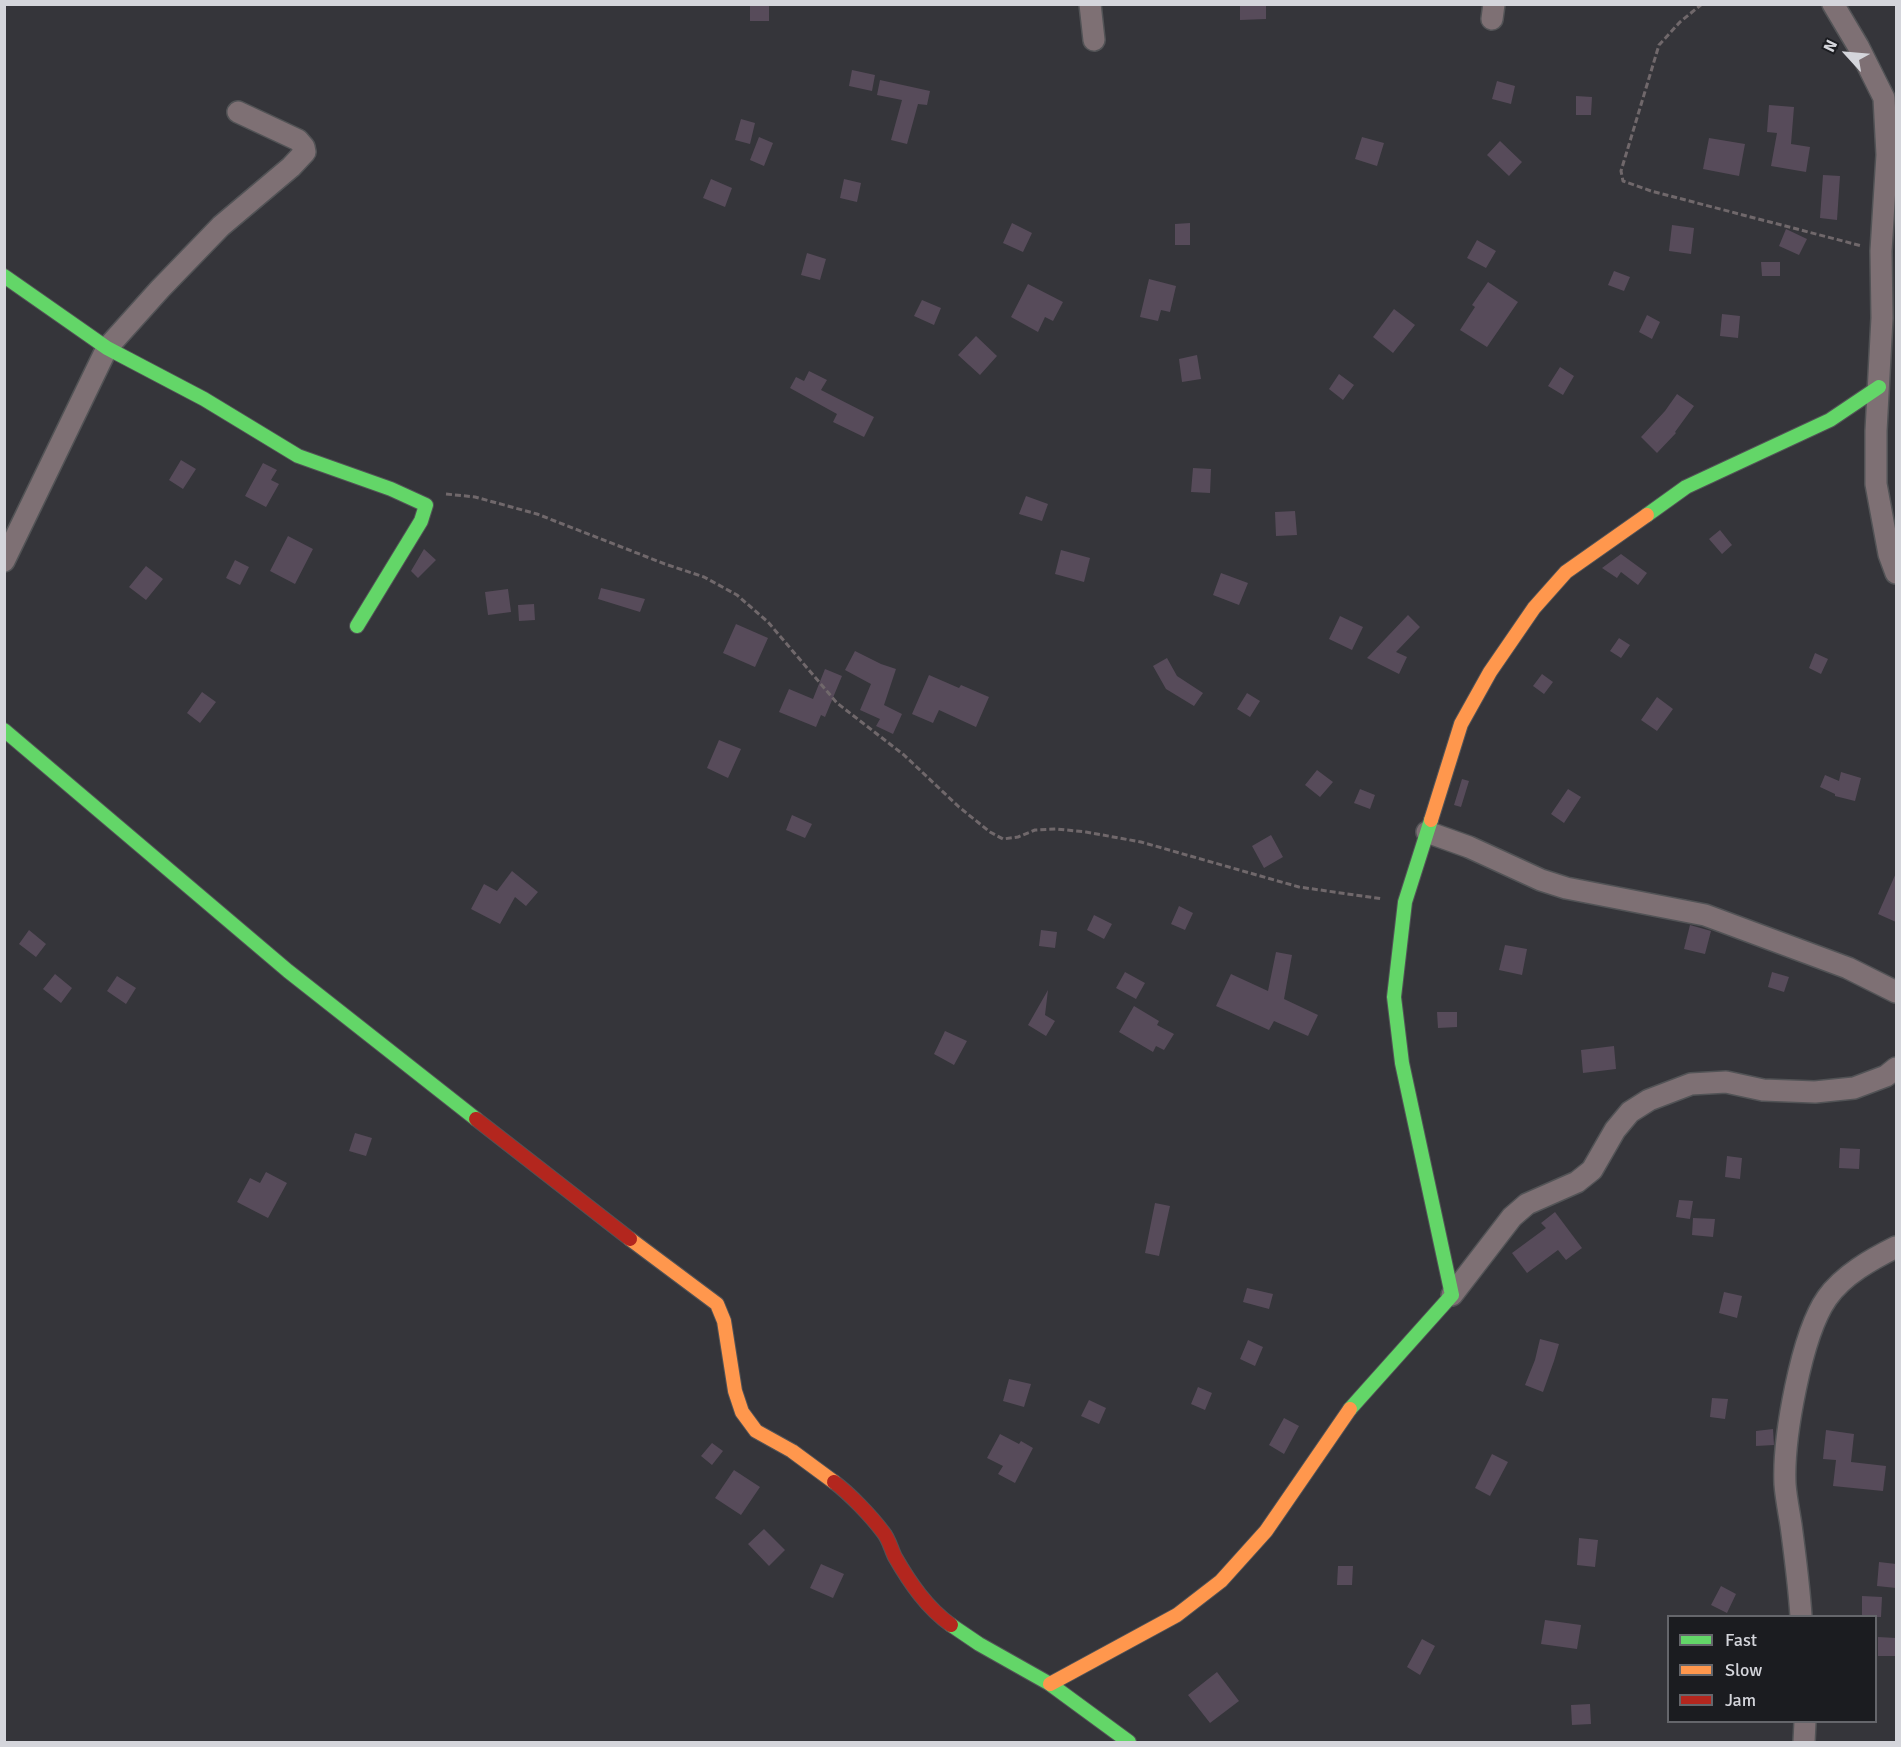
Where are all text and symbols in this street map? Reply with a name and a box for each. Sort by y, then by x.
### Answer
north arrow [1817,24,1877,84]
text: N [1819,37,1842,56]
legend [1667,1615,1877,1723]
text: Fast [1725,1629,1757,1651]
text: Slow [1725,1659,1762,1681]
text: Jam [1725,1689,1756,1711]

